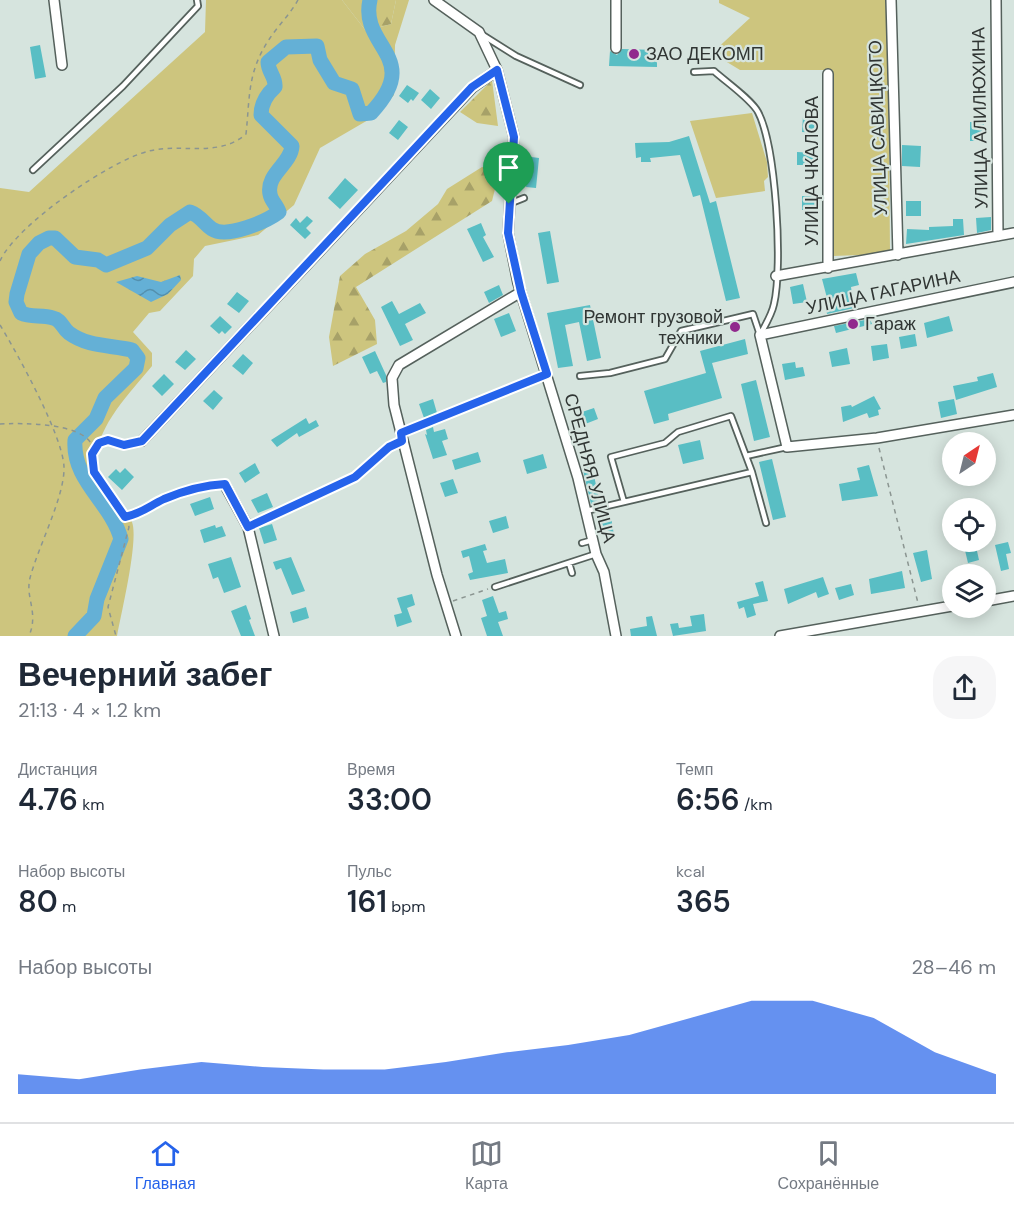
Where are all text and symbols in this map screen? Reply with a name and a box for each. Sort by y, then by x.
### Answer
street label: УЛИЦА АЛИЛЮХИНА [966,27,994,209]
street label: УЛИЦА САВИЦКОГО [863,40,893,216]
place label: ЗАО ДЕКОМП [646,42,764,66]
marker: ЗАО ДЕКОМП [627,47,641,61]
street label: УЛИЦА ЧКАЛОВА [800,96,824,246]
pin [483,142,534,204]
icon: arrive [492,151,525,184]
street label: УЛИЦА ГАГАРИНА [804,264,962,320]
place label: Ремонт грузовой техники [584,305,723,350]
place label: Гараж [865,312,916,336]
marker: Гараж [846,317,860,331]
marker: Ремонт грузовой техники [728,320,742,334]
street label: СРЕДНЯЯ УЛИЦА [558,391,622,545]
north arrow [942,432,996,486]
map controls [942,432,996,618]
button: locate [942,498,996,552]
button: layers [942,564,996,618]
text: Вечерний забег [18,653,272,696]
button: share [933,656,996,719]
text: 21:13 · 4 × 1.2 km [18,697,161,723]
text: Дистанция [18,759,97,780]
text: Время [347,759,395,780]
text: Темп [676,759,713,780]
text: 4.76 [18,780,78,819]
text: 33:00 [347,780,432,819]
text: 6:56 [676,780,740,819]
text: km [78,794,105,815]
text: /km [740,794,773,815]
text: Набор высоты [18,861,125,882]
text: Пульс [347,861,392,882]
text: kcal [676,861,705,882]
text: 80 [18,882,58,921]
text: 161 [347,882,387,921]
text: 365 [676,882,731,921]
text: m [58,896,76,917]
text: bpm [387,896,425,917]
text: Набор высоты [18,954,152,980]
text: 28–46 m [911,954,996,980]
tab: Главная [135,1137,196,1194]
tab: Карта [465,1137,508,1194]
tab: Сохранённые [777,1137,879,1194]

